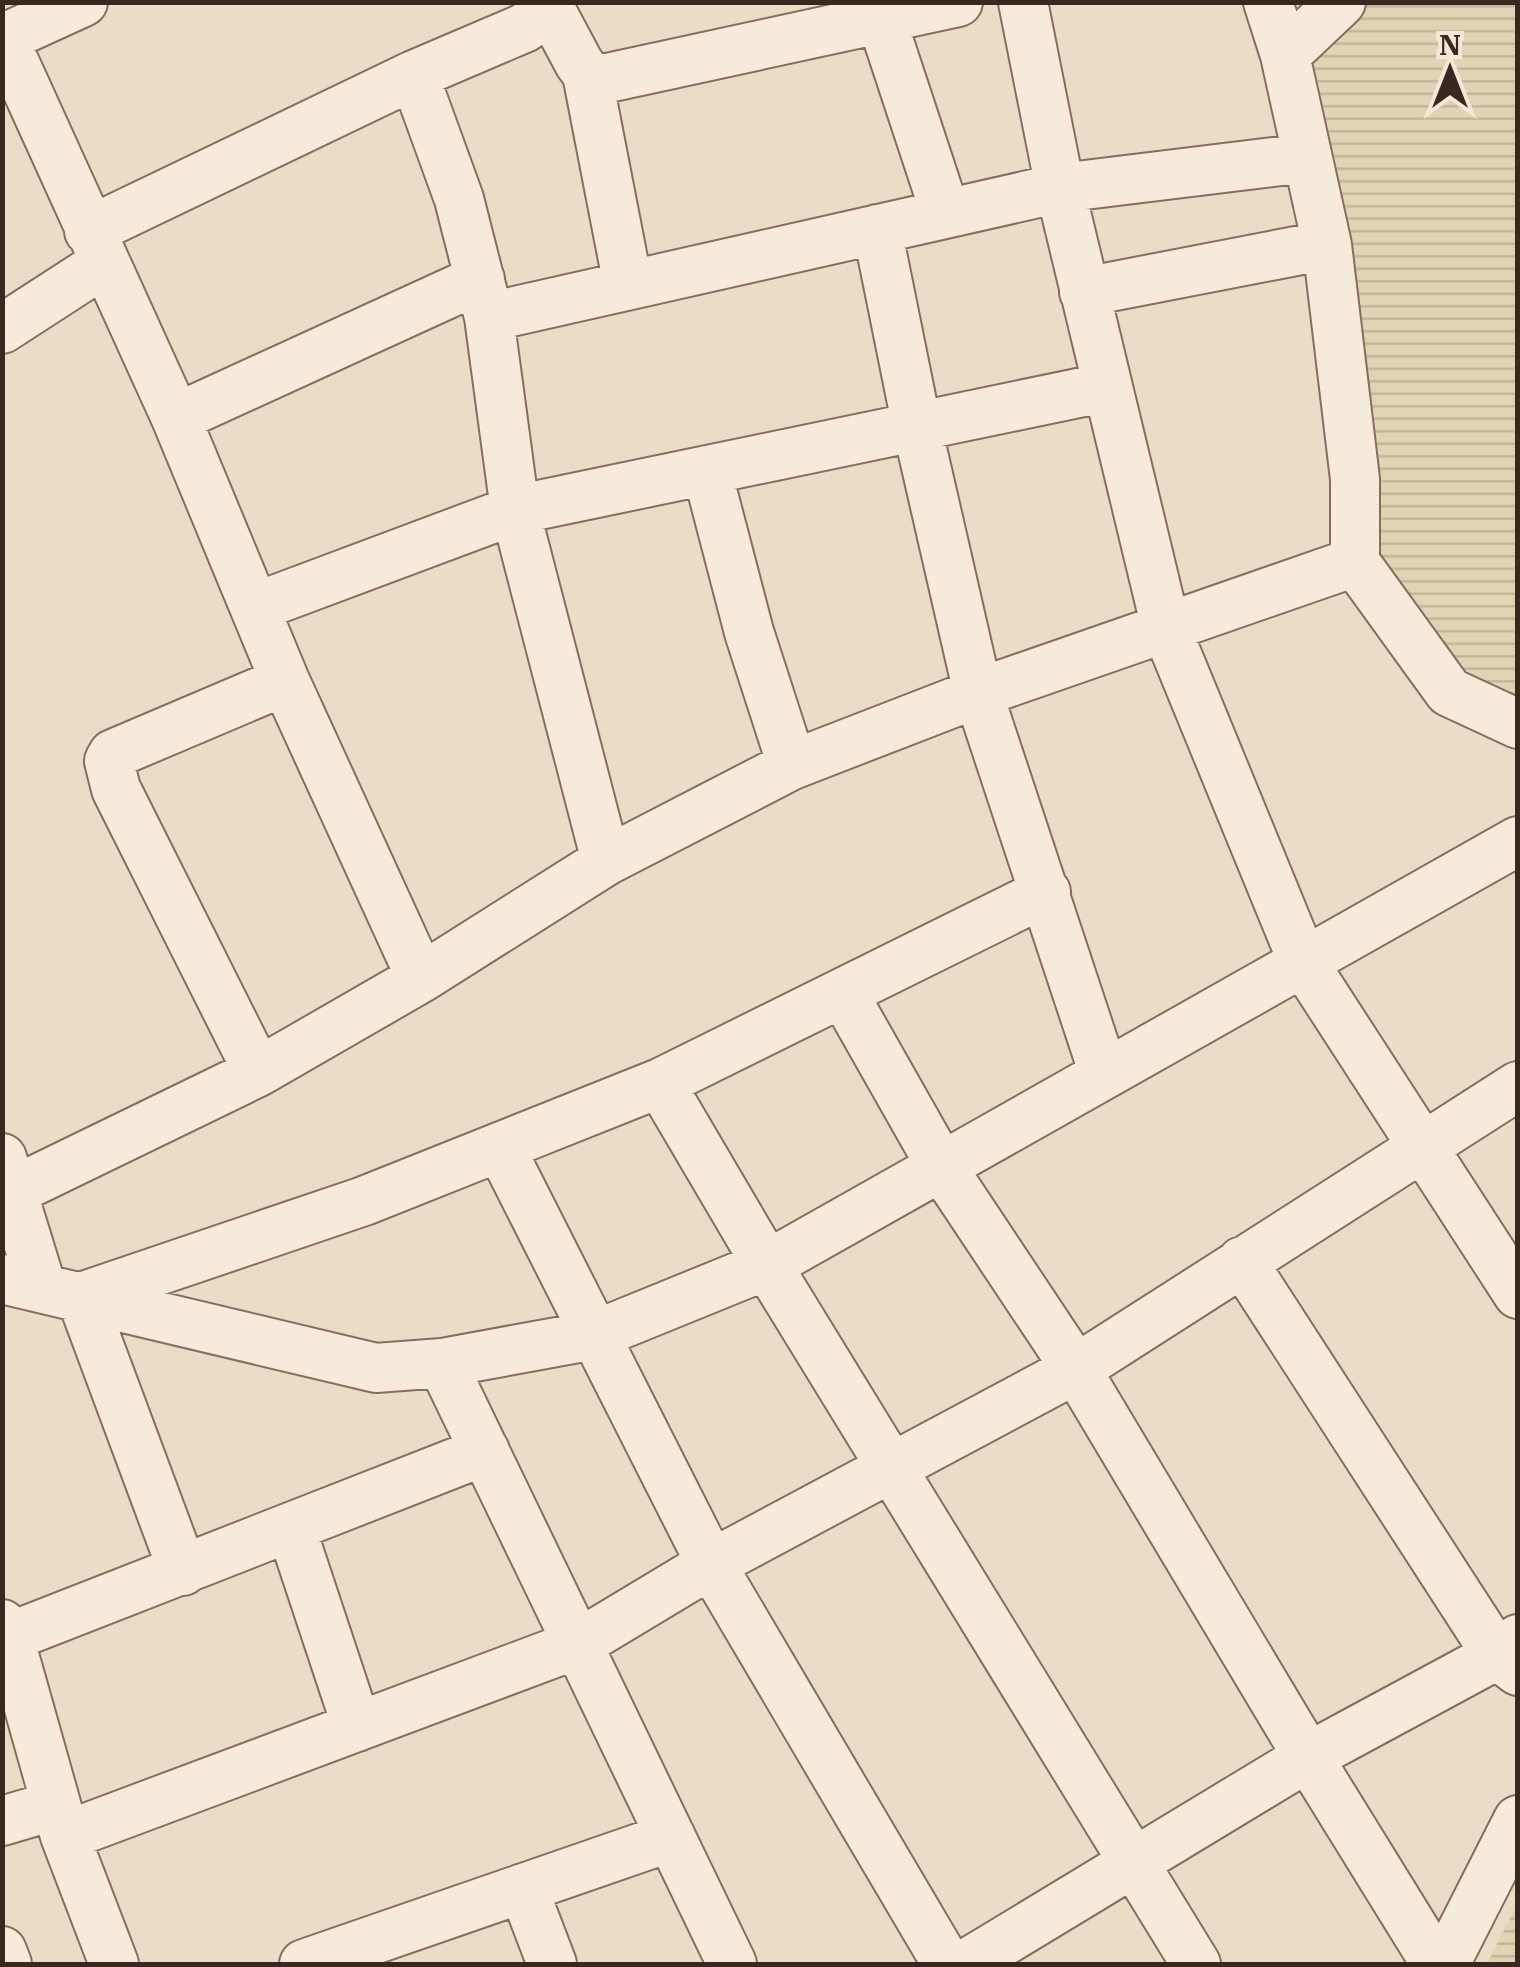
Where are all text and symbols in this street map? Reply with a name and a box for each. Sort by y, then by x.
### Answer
north arrow [1400,20,1500,120]
text: N [1439,26,1461,63]

